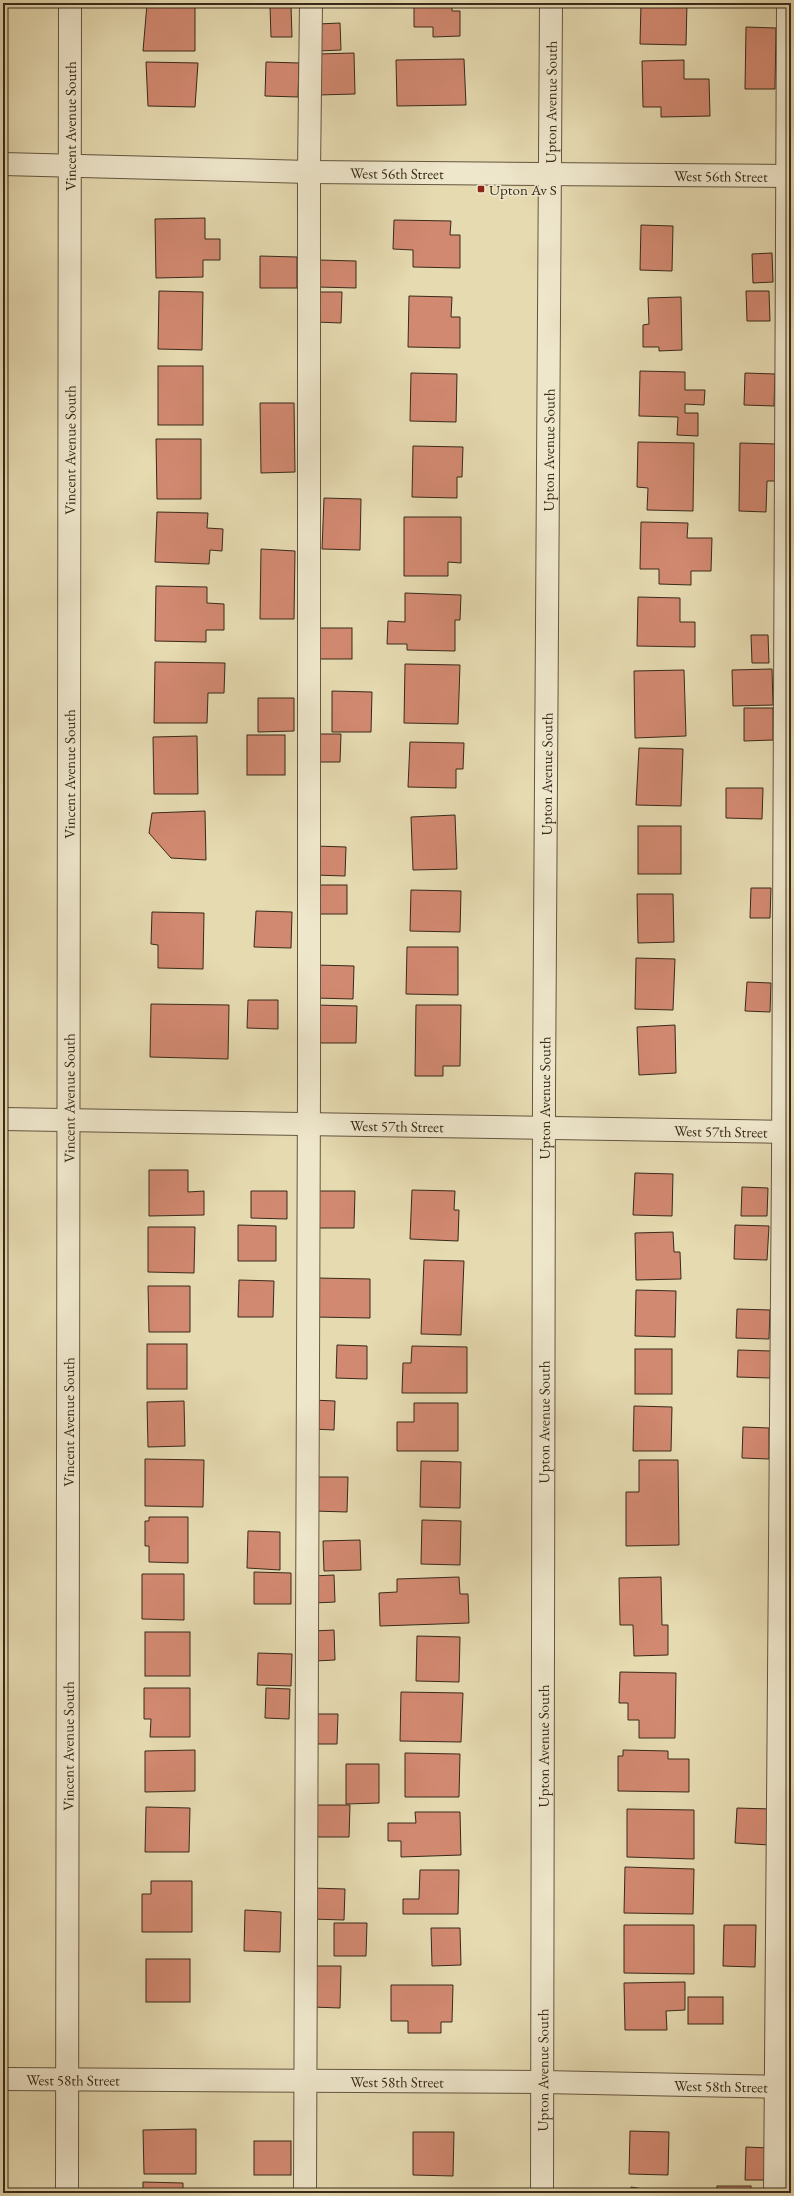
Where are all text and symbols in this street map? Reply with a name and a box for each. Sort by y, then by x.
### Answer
street label: Upton Avenue South [540,40,560,164]
street label: Vincent Avenue South [60,61,79,191]
street label: West 56th Street [350,163,444,183]
street label: West 56th Street [674,166,768,185]
place label: Upton Av S [489,180,557,199]
marker: Upton Av S [476,184,486,194]
street label: Vincent Avenue South [60,385,79,515]
street label: Upton Avenue South [538,388,558,512]
street label: Vincent Avenue South [59,709,79,839]
street label: Upton Avenue South [536,712,556,835]
street label: Vincent Avenue South [59,1033,78,1163]
street label: Upton Avenue South [534,1036,554,1159]
street label: West 57th Street [350,1115,444,1136]
street label: West 57th Street [674,1121,768,1141]
street label: Vincent Avenue South [58,1357,78,1487]
street label: Upton Avenue South [534,1360,553,1483]
street label: Vincent Avenue South [58,1681,77,1811]
street label: Upton Avenue South [533,1684,552,1807]
street label: Upton Avenue South [533,2008,552,2131]
street label: West 58th Street [26,2070,120,2089]
street label: West 58th Street [350,2071,444,2091]
street label: West 58th Street [674,2075,768,2096]

